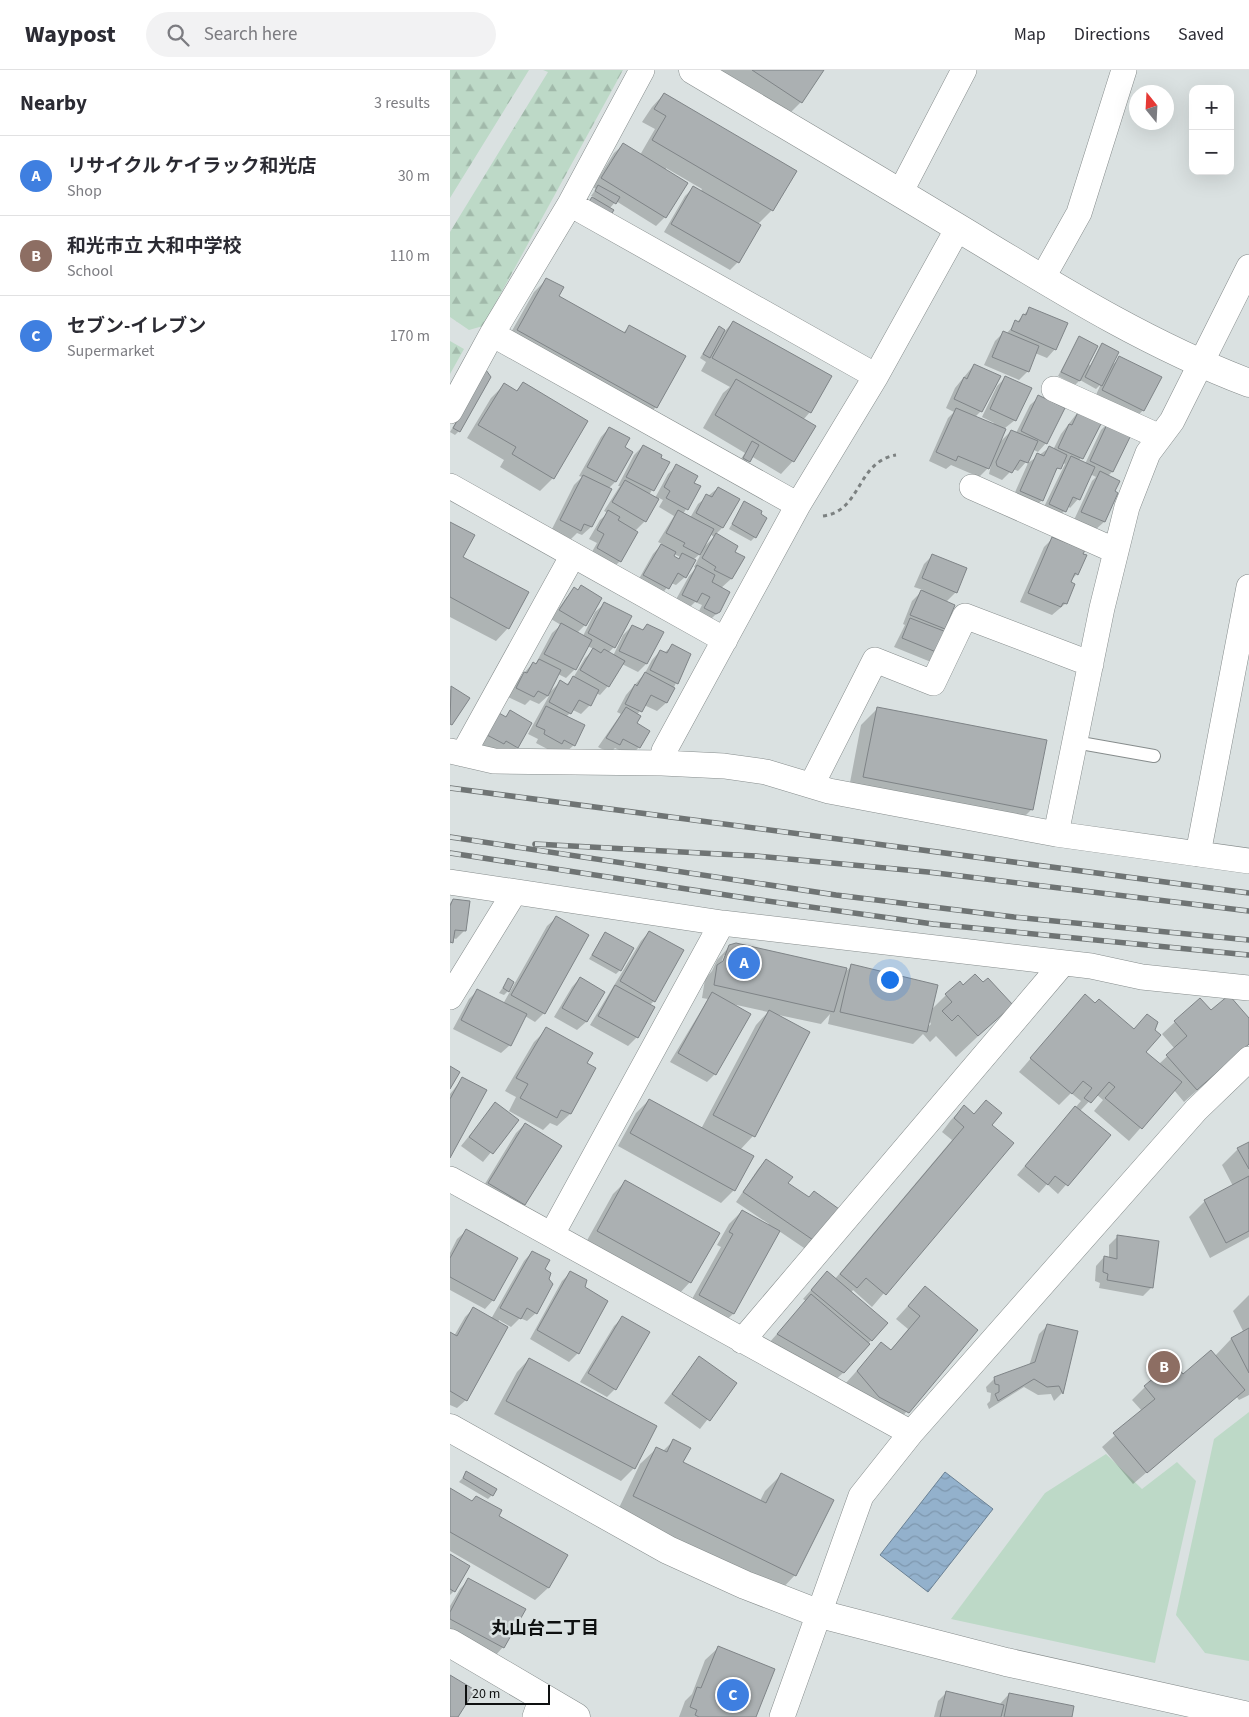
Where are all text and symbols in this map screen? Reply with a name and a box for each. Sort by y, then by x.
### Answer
search box [146,12,496,57]
text: Waypost [25,17,116,52]
icon: search [164,21,192,49]
text: Search here [204,21,297,48]
text: Map [1014,22,1046,47]
text: Directions [1074,22,1150,47]
text: Saved [1178,22,1224,47]
north arrow [1129,85,1174,130]
map controls [1189,85,1234,175]
button: + [1189,85,1234,130]
text: Nearby [20,88,87,118]
text: 3 results [374,92,430,114]
button: − [1189,130,1234,175]
text: リサイクル ケイラック和光店 [67,153,316,180]
text: A [31,165,41,187]
text: 30 m [398,165,430,187]
text: Shop [67,180,102,202]
text: 和光市立 大和中学校 [67,233,242,260]
text: B [31,245,41,267]
text: 110 m [390,245,430,267]
text: School [67,260,113,282]
text: セブン-イレブン [67,313,206,340]
text: C [31,325,41,347]
text: 170 m [390,325,430,347]
text: Supermarket [67,340,154,362]
pin: A [728,944,760,982]
your location [877,967,903,993]
pin: B [1148,1348,1180,1386]
district label: 丸山台二丁目 [491,1616,599,1641]
pin: C [717,1676,749,1714]
scale bar [465,1682,550,1705]
text: 20 m [472,1684,500,1704]

